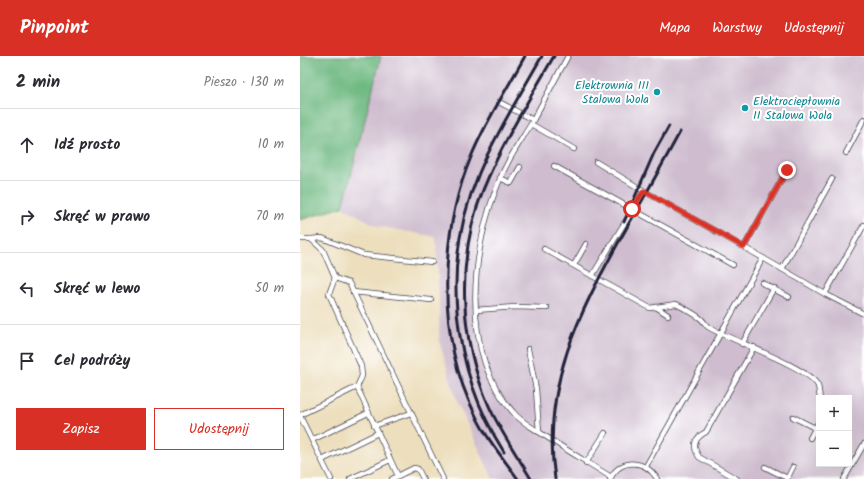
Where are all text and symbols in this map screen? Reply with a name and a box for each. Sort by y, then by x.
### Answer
text: Pinpoint [20,13,89,43]
text: Mapa [659,17,690,39]
text: Warstwy [712,17,762,39]
text: Udostępnij [784,17,844,39]
text: 2 min [16,69,60,96]
text: Pieszo · 130 m [204,72,284,93]
place label: Elektrownia III Stalowa Wola [575,76,649,109]
marker: Elektrownia III Stalowa Wola [652,87,662,97]
place label: Elektrociepłownia II Stalowa Wola [753,92,840,125]
marker: Elektrociepłownia II Stalowa Wola [740,103,750,113]
text: Idź prosto [54,133,120,157]
icon: ahead [16,134,38,156]
text: 10 m [258,134,284,155]
route end [778,161,796,179]
route start [623,200,641,218]
text: Skręć w prawo [54,205,150,229]
icon: right [16,206,38,228]
text: 70 m [256,206,284,227]
text: Skręć w lewo [54,277,140,301]
icon: left [16,278,38,300]
text: 50 m [255,278,284,299]
text: Cel podróży [54,349,130,373]
icon: arrive [16,350,38,372]
map controls [816,395,852,467]
button: + [816,395,852,431]
button: Zapisz [16,408,146,450]
button: Udostępnij [154,408,284,450]
button: − [816,431,852,467]

